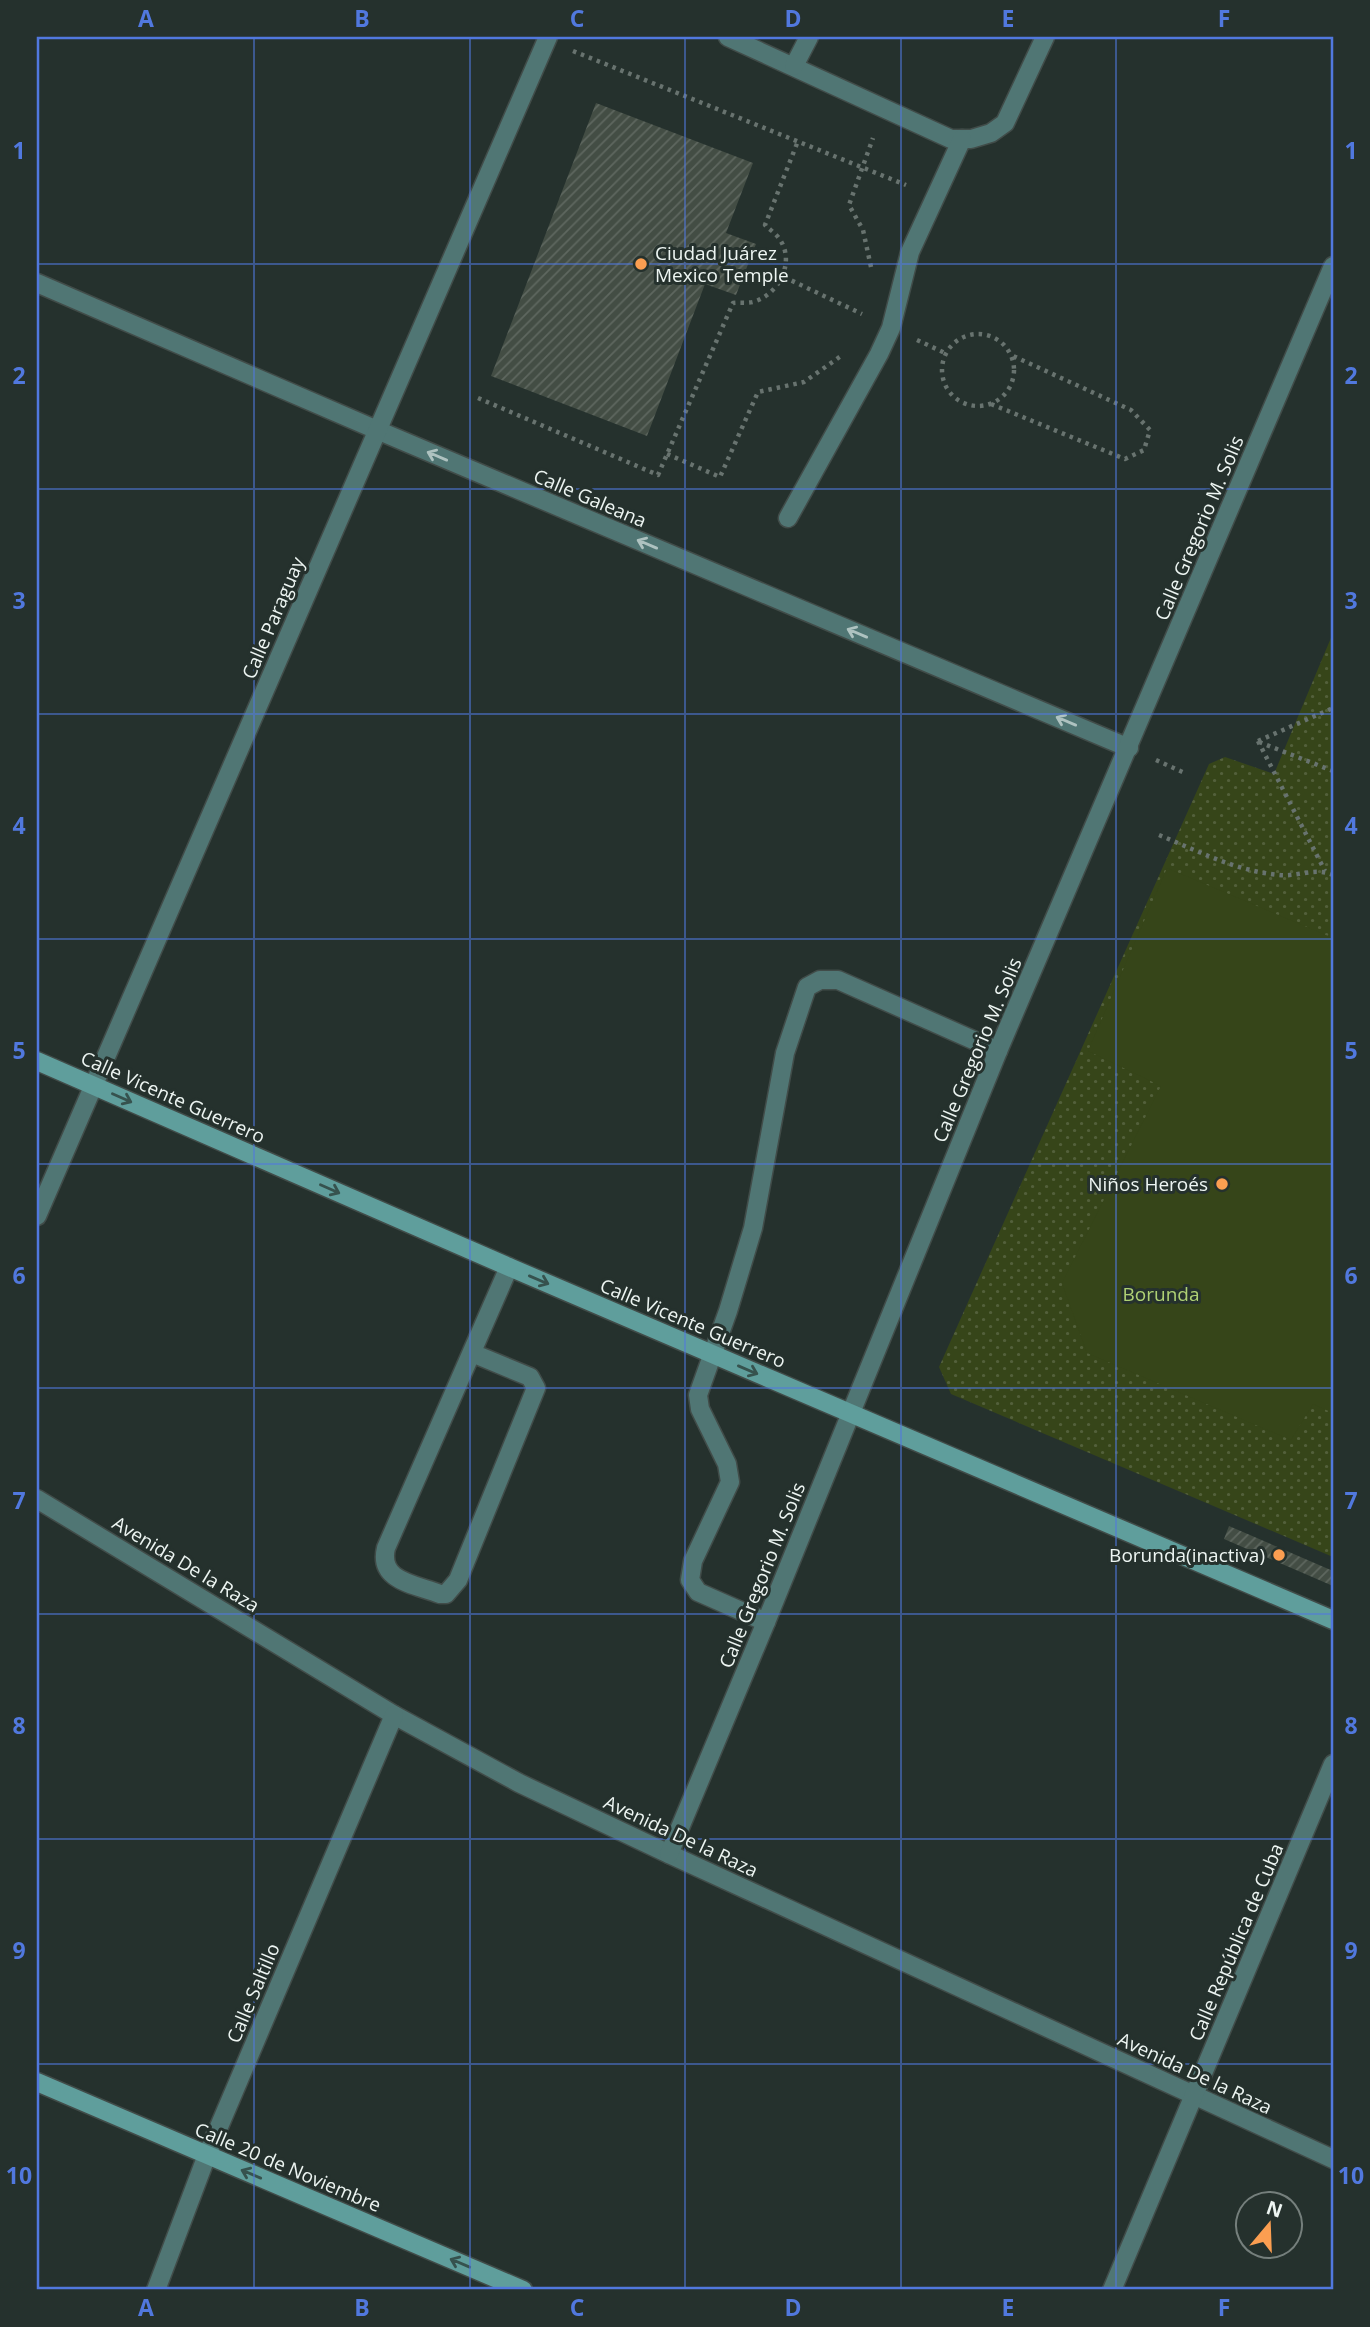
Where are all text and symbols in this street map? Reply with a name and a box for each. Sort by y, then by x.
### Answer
text: A [138,2,154,34]
text: B [354,2,370,34]
text: C [570,2,584,34]
text: D [784,2,802,34]
text: E [1002,2,1014,34]
text: F [1218,2,1230,34]
text: 1 [12,134,26,166]
text: 1 [1344,134,1358,166]
place label: Ciudad Juárez Mexico Temple [655,240,789,288]
marker: Ciudad Juárez Mexico Temple [633,256,649,272]
text: 2 [12,359,26,391]
text: 2 [1344,359,1358,391]
street label: Calle Gregorio M. Solis [1148,432,1250,624]
one-way arrow [427,449,449,462]
street label: Calle Galeana [530,463,650,533]
one-way arrow [637,537,658,550]
street label: Calle Paraguay [236,553,311,683]
text: 3 [12,584,26,616]
text: 3 [1344,584,1358,616]
one-way arrow [846,625,868,638]
one-way arrow [1056,714,1078,727]
text: 4 [12,809,26,841]
text: 4 [1344,809,1358,841]
street label: Calle Gregorio M. Solis [926,954,1028,1146]
text: 5 [12,1034,26,1066]
text: 5 [1344,1034,1358,1066]
street label: Calle Vicente Guerrero [77,1045,269,1149]
one-way arrow [111,1092,132,1105]
place label: Niños Heroés [1088,1171,1208,1197]
marker: Niños Heroés [1214,1176,1230,1192]
one-way arrow [319,1183,341,1196]
text: 6 [12,1259,26,1291]
text: 6 [1344,1259,1358,1291]
street label: Calle Vicente Guerrero [596,1272,790,1374]
one-way arrow [528,1274,549,1287]
park label: Borunda [1123,1281,1199,1307]
one-way arrow [737,1364,758,1377]
street label: Calle Gregorio M. Solis [713,1478,811,1672]
text: 7 [12,1484,26,1516]
text: 7 [1344,1484,1358,1516]
street label: Avenida De la Raza [108,1510,264,1618]
place label: Borunda(inactiva) [1109,1542,1265,1568]
marker: Borunda(inactiva) [1271,1547,1287,1563]
text: 8 [12,1709,26,1741]
text: 8 [1344,1709,1358,1741]
street label: Avenida De la Raza [600,1789,762,1883]
street label: Calle República de Cuba [1183,1839,1289,2045]
text: 9 [12,1934,26,1966]
text: 9 [1344,1934,1358,1966]
street label: Calle Saltillo [220,1939,286,2047]
street label: Avenida De la Raza [1114,2026,1276,2120]
street label: Calle 20 de Noviembre [191,2116,385,2218]
text: 10 [6,2159,32,2191]
text: 10 [1338,2159,1364,2191]
one-way arrow [240,2167,262,2180]
north arrow [1234,2190,1304,2260]
text: N [1263,2194,1286,2224]
one-way arrow [450,2256,471,2269]
text: A [138,2291,154,2323]
text: B [354,2291,370,2323]
text: C [570,2291,584,2323]
text: D [784,2291,802,2323]
text: E [1002,2291,1014,2323]
text: F [1218,2291,1230,2323]

